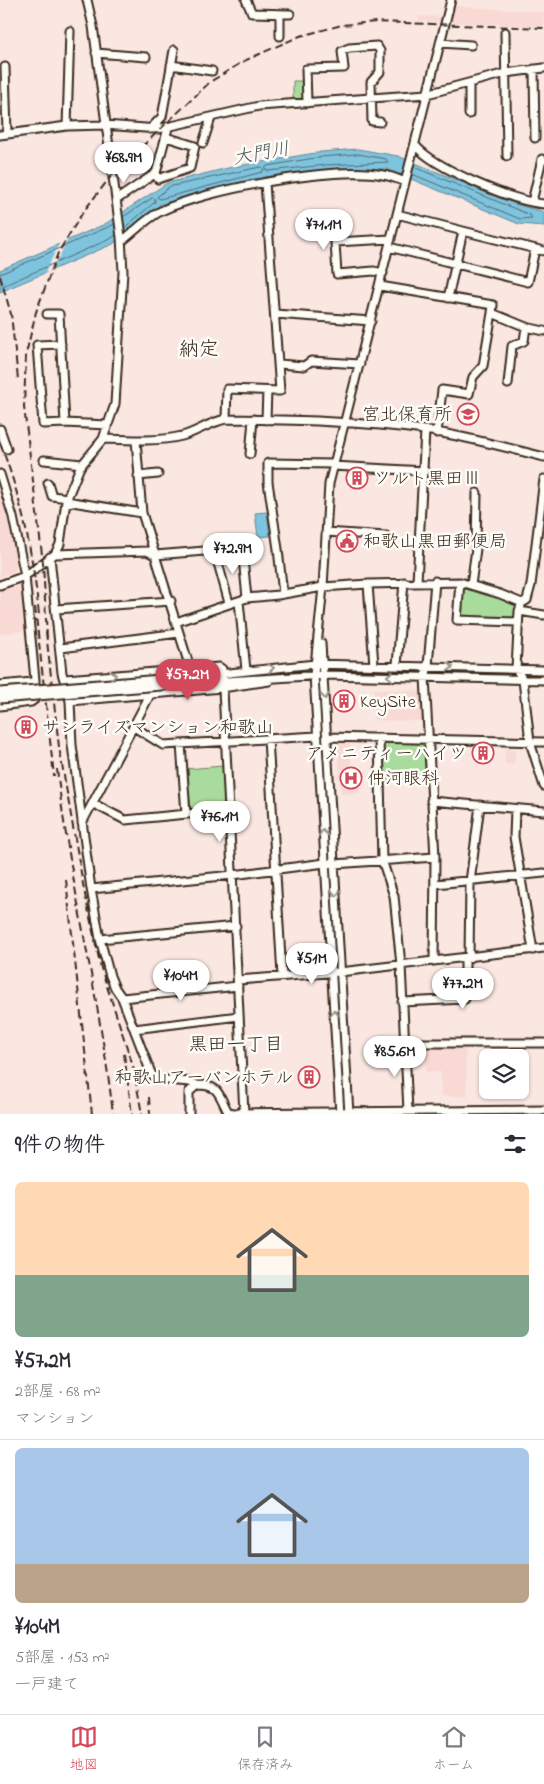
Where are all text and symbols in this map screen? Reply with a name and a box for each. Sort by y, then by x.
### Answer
water label: 大門川 [231,136,292,173]
pin: ¥68.9M [83,142,165,184]
text: ¥68.9M [105,146,143,170]
pin: ¥71.1M [283,208,365,251]
text: ¥71.1M [306,213,342,237]
district label: 納定 [179,336,219,365]
school or university icon: 宮北保育所 [456,402,480,426]
place label: 宮北保育所 [362,403,452,429]
building icon: ソルト黒田Ⅲ [345,466,369,490]
place label: ソルト黒田Ⅲ [373,467,481,493]
public building icon: 和歌山黒田郵便局 [335,529,359,553]
place label: 和歌山黒田郵便局 [363,530,507,556]
pin: ¥72.9M [192,532,274,575]
text: ¥72.9M [214,537,252,561]
pin: ¥57.2M [147,658,229,701]
one-way arrow [447,662,455,672]
text: ¥57.2M [167,663,209,687]
one-way arrow [267,663,275,674]
one-way arrow [110,670,118,681]
one-way arrow [386,671,394,681]
building icon: KeySite [332,689,356,713]
place label: KeySite [360,690,417,716]
one-way arrow [319,693,330,701]
building icon: サンライズマンション和歌山 [14,715,38,739]
place label: サンライズマンション和歌山 [42,716,274,742]
building icon: アメニティーハイツ [471,741,495,765]
place label: アメニティーハイツ [306,742,467,768]
hospital icon: 仲河眼科 [339,766,363,790]
place label: 仲河眼科 [367,767,439,793]
pin: ¥76.1M [179,800,261,843]
text: ¥76.1M [201,805,239,829]
one-way arrow [318,829,329,837]
one-way arrow [330,890,341,898]
pin: ¥51M [282,942,342,985]
text: ¥51M [297,947,327,971]
pin: ¥104M [146,960,216,1002]
text: ¥104M [164,964,198,988]
pin: ¥77.2M [422,968,504,1010]
text: ¥77.2M [443,972,483,996]
one-way arrow [328,1009,339,1017]
district label: 黒田一丁目 [188,1032,284,1059]
pin: ¥85.6M [354,1036,436,1078]
text: ¥85.6M [374,1040,416,1064]
map controls [479,1049,529,1099]
button: layers [479,1049,529,1099]
building icon: 和歌山アーバンホテル [297,1065,321,1089]
place label: 和歌山アーバンホテル [114,1066,293,1092]
icon: filters [501,1130,529,1158]
text: 9件の物件 [15,1131,105,1161]
icon: home [227,1215,317,1305]
text: ¥57.2M [15,1347,71,1377]
text: 2部屋 · 68 m² [15,1380,101,1404]
text: マンション [15,1407,94,1431]
icon: home [227,1480,317,1570]
text: ¥104M [15,1613,60,1643]
text: 5部屋 · 153 m² [15,1646,110,1670]
text: 一戸建て [15,1673,79,1697]
tab: 地図 [70,1723,98,1776]
tab: 保存済み [237,1723,293,1776]
tab: ホーム [433,1723,474,1776]

